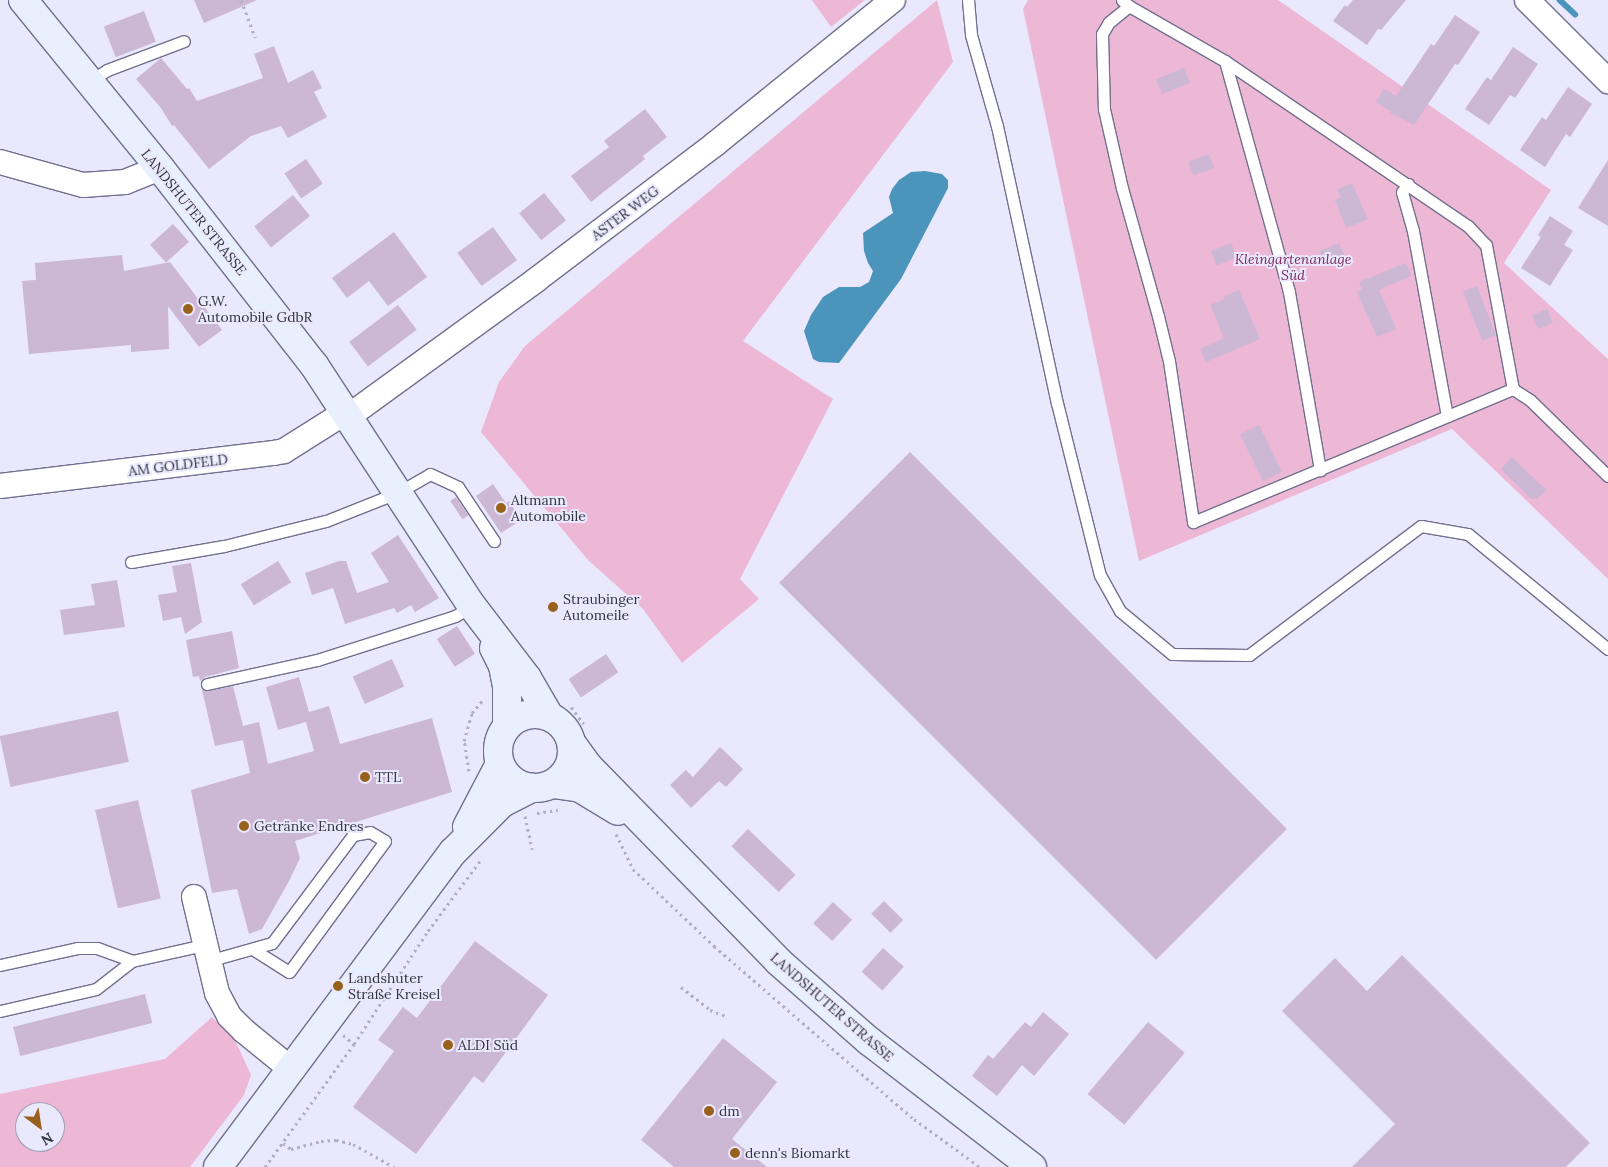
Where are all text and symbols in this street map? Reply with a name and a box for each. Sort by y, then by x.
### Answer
street label: LANDSHUTER STRASSE [138,146,250,278]
street label: ASTER WEG [588,182,662,244]
park label: Kleingartenanlage Süd [1235,251,1351,284]
place label: G.W. Automobile GdbR [198,293,312,326]
marker: G.W. Automobile GdbR [182,303,194,315]
street label: AM GOLDFELD [127,451,229,479]
place label: Altmann Automobile [511,492,586,524]
marker: Altmann Automobile [495,502,507,514]
place label: Straubinger Automeile [563,591,640,624]
marker: Straubinger Automeile [547,601,559,613]
place label: TTL [375,769,401,785]
marker: TTL [359,771,371,783]
place label: Getränke Endres [254,818,364,834]
marker: Getränke Endres [238,820,250,832]
street label: LANDSHUTER STRASSE [767,949,897,1065]
place label: Landshuter Straße Kreisel [348,970,440,1002]
marker: Landshuter Straße Kreisel [332,980,344,992]
place label: ALDI Süd [458,1037,518,1053]
marker: ALDI Süd [442,1039,454,1051]
north arrow [15,1102,65,1152]
place label: dm [719,1103,740,1119]
marker: dm [703,1105,715,1117]
text: N [38,1128,56,1149]
place label: denn's Biomarkt [745,1145,850,1161]
marker: denn's Biomarkt [729,1147,741,1159]

